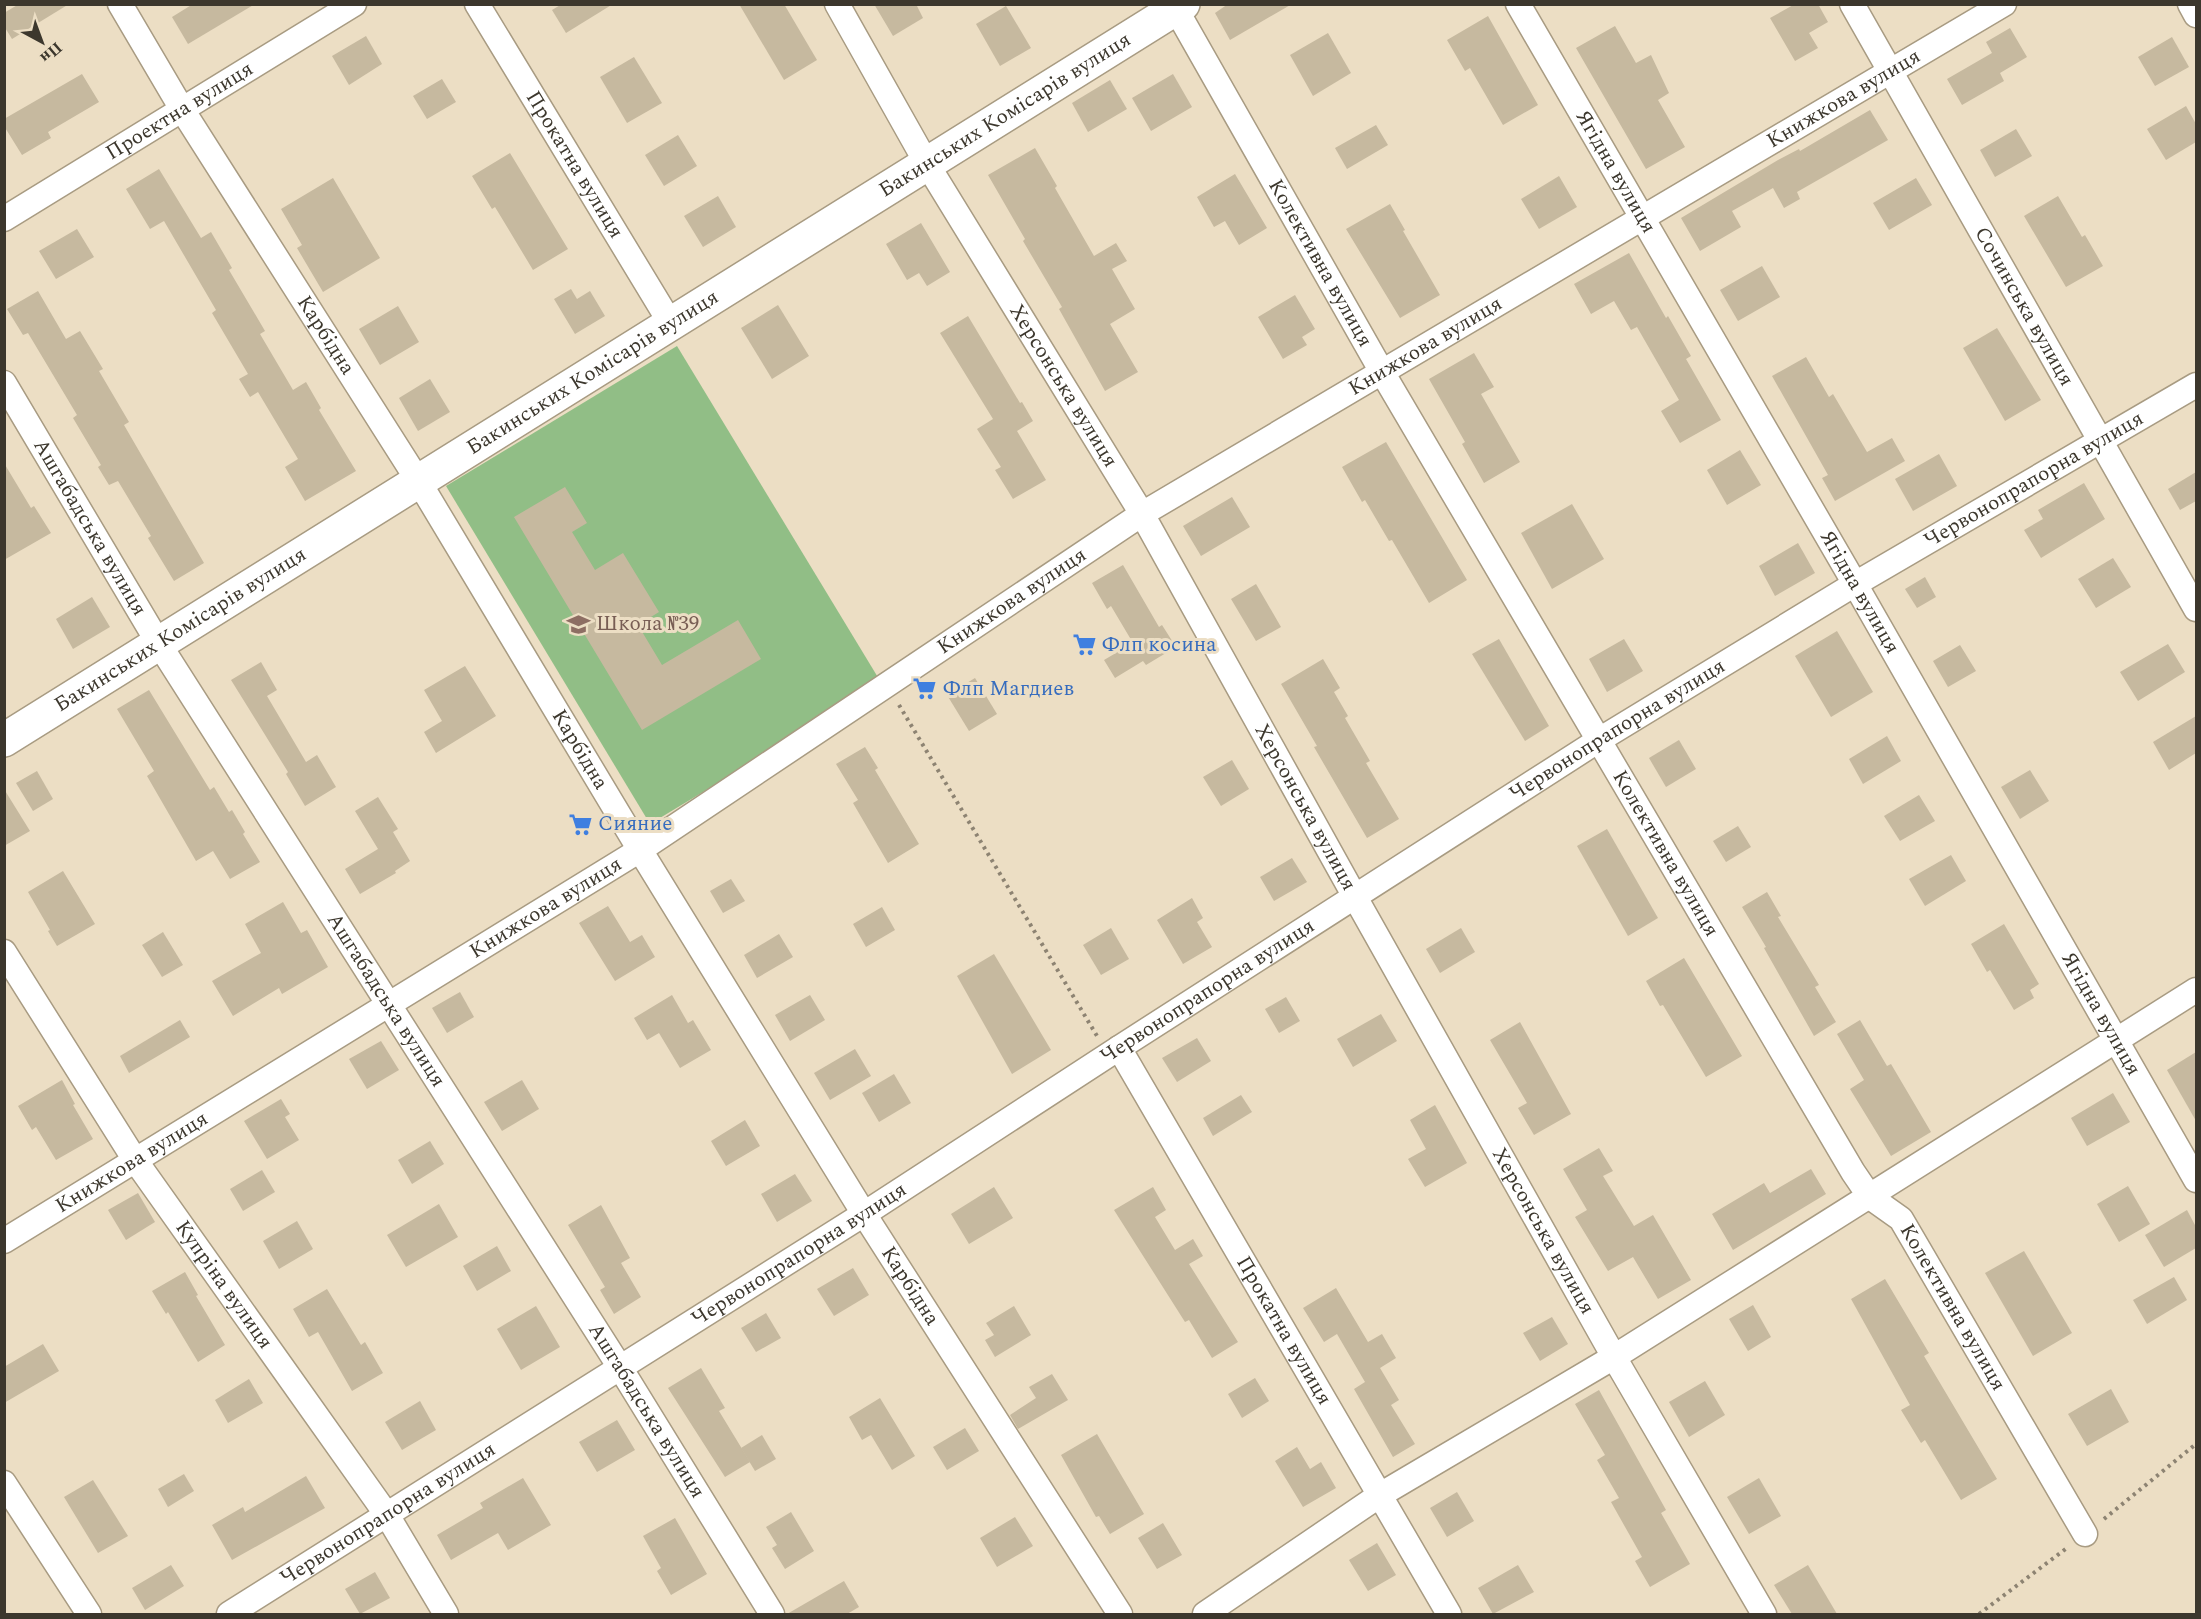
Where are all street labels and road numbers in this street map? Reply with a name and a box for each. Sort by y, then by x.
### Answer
street label: Бакинських Комісарів вулиця [873,24,1137,206]
street label: Книжкова вулиця [1761,41,1927,157]
street label: Проектна вулиця [99,53,260,169]
street label: Прокатна вулиця [517,85,632,245]
street label: Ягідна вулиця [1567,104,1664,240]
street label: Колективна вулиця [1260,173,1381,353]
street label: Сочинська вулиця [1966,221,2082,392]
street label: Бакинських Комісарів вулиця [460,282,725,463]
street label: Книжкова вулиця [1342,288,1509,404]
street label: Карбідна [288,289,363,382]
street label: Херсонська вулиця [1001,298,1126,474]
street label: Червонопрапорна вулиця [1918,403,2150,556]
street label: Ашгабадська вулиця [25,433,155,622]
street label: Ягідна вулиця [1811,524,1908,660]
street label: Бакинських Комісарів вулиця [48,539,313,721]
street label: Книжкова вулиця [931,539,1093,663]
street label: Червонопрапорна вулиця [1503,651,1732,810]
street label: Карбідна [543,703,617,797]
street label: Херсонська вулиця [1246,718,1365,897]
street label: Колективна вулиця [1604,764,1727,943]
street label: Книжкова вулиця [463,849,628,967]
street label: Ашгабадська вулиця [318,907,454,1094]
street label: Червонопрапорна вулиця [1094,910,1321,1072]
street label: Ягідна вулиця [2053,946,2149,1082]
street label: Книжкова вулиця [49,1103,214,1222]
street label: Херсонська вулиця [1483,1142,1603,1320]
street label: Червонопрапорна вулиця [685,1174,913,1335]
street label: Купріна вулиця [167,1214,281,1356]
street label: Колективна вулиця [1891,1218,2014,1397]
street label: Карбідна [873,1240,948,1333]
street label: Прокатна вулиця [1228,1250,1340,1411]
street label: Ашгабадська вулиця [580,1317,713,1505]
street label: Червонопрапорна вулиця [274,1434,502,1594]

